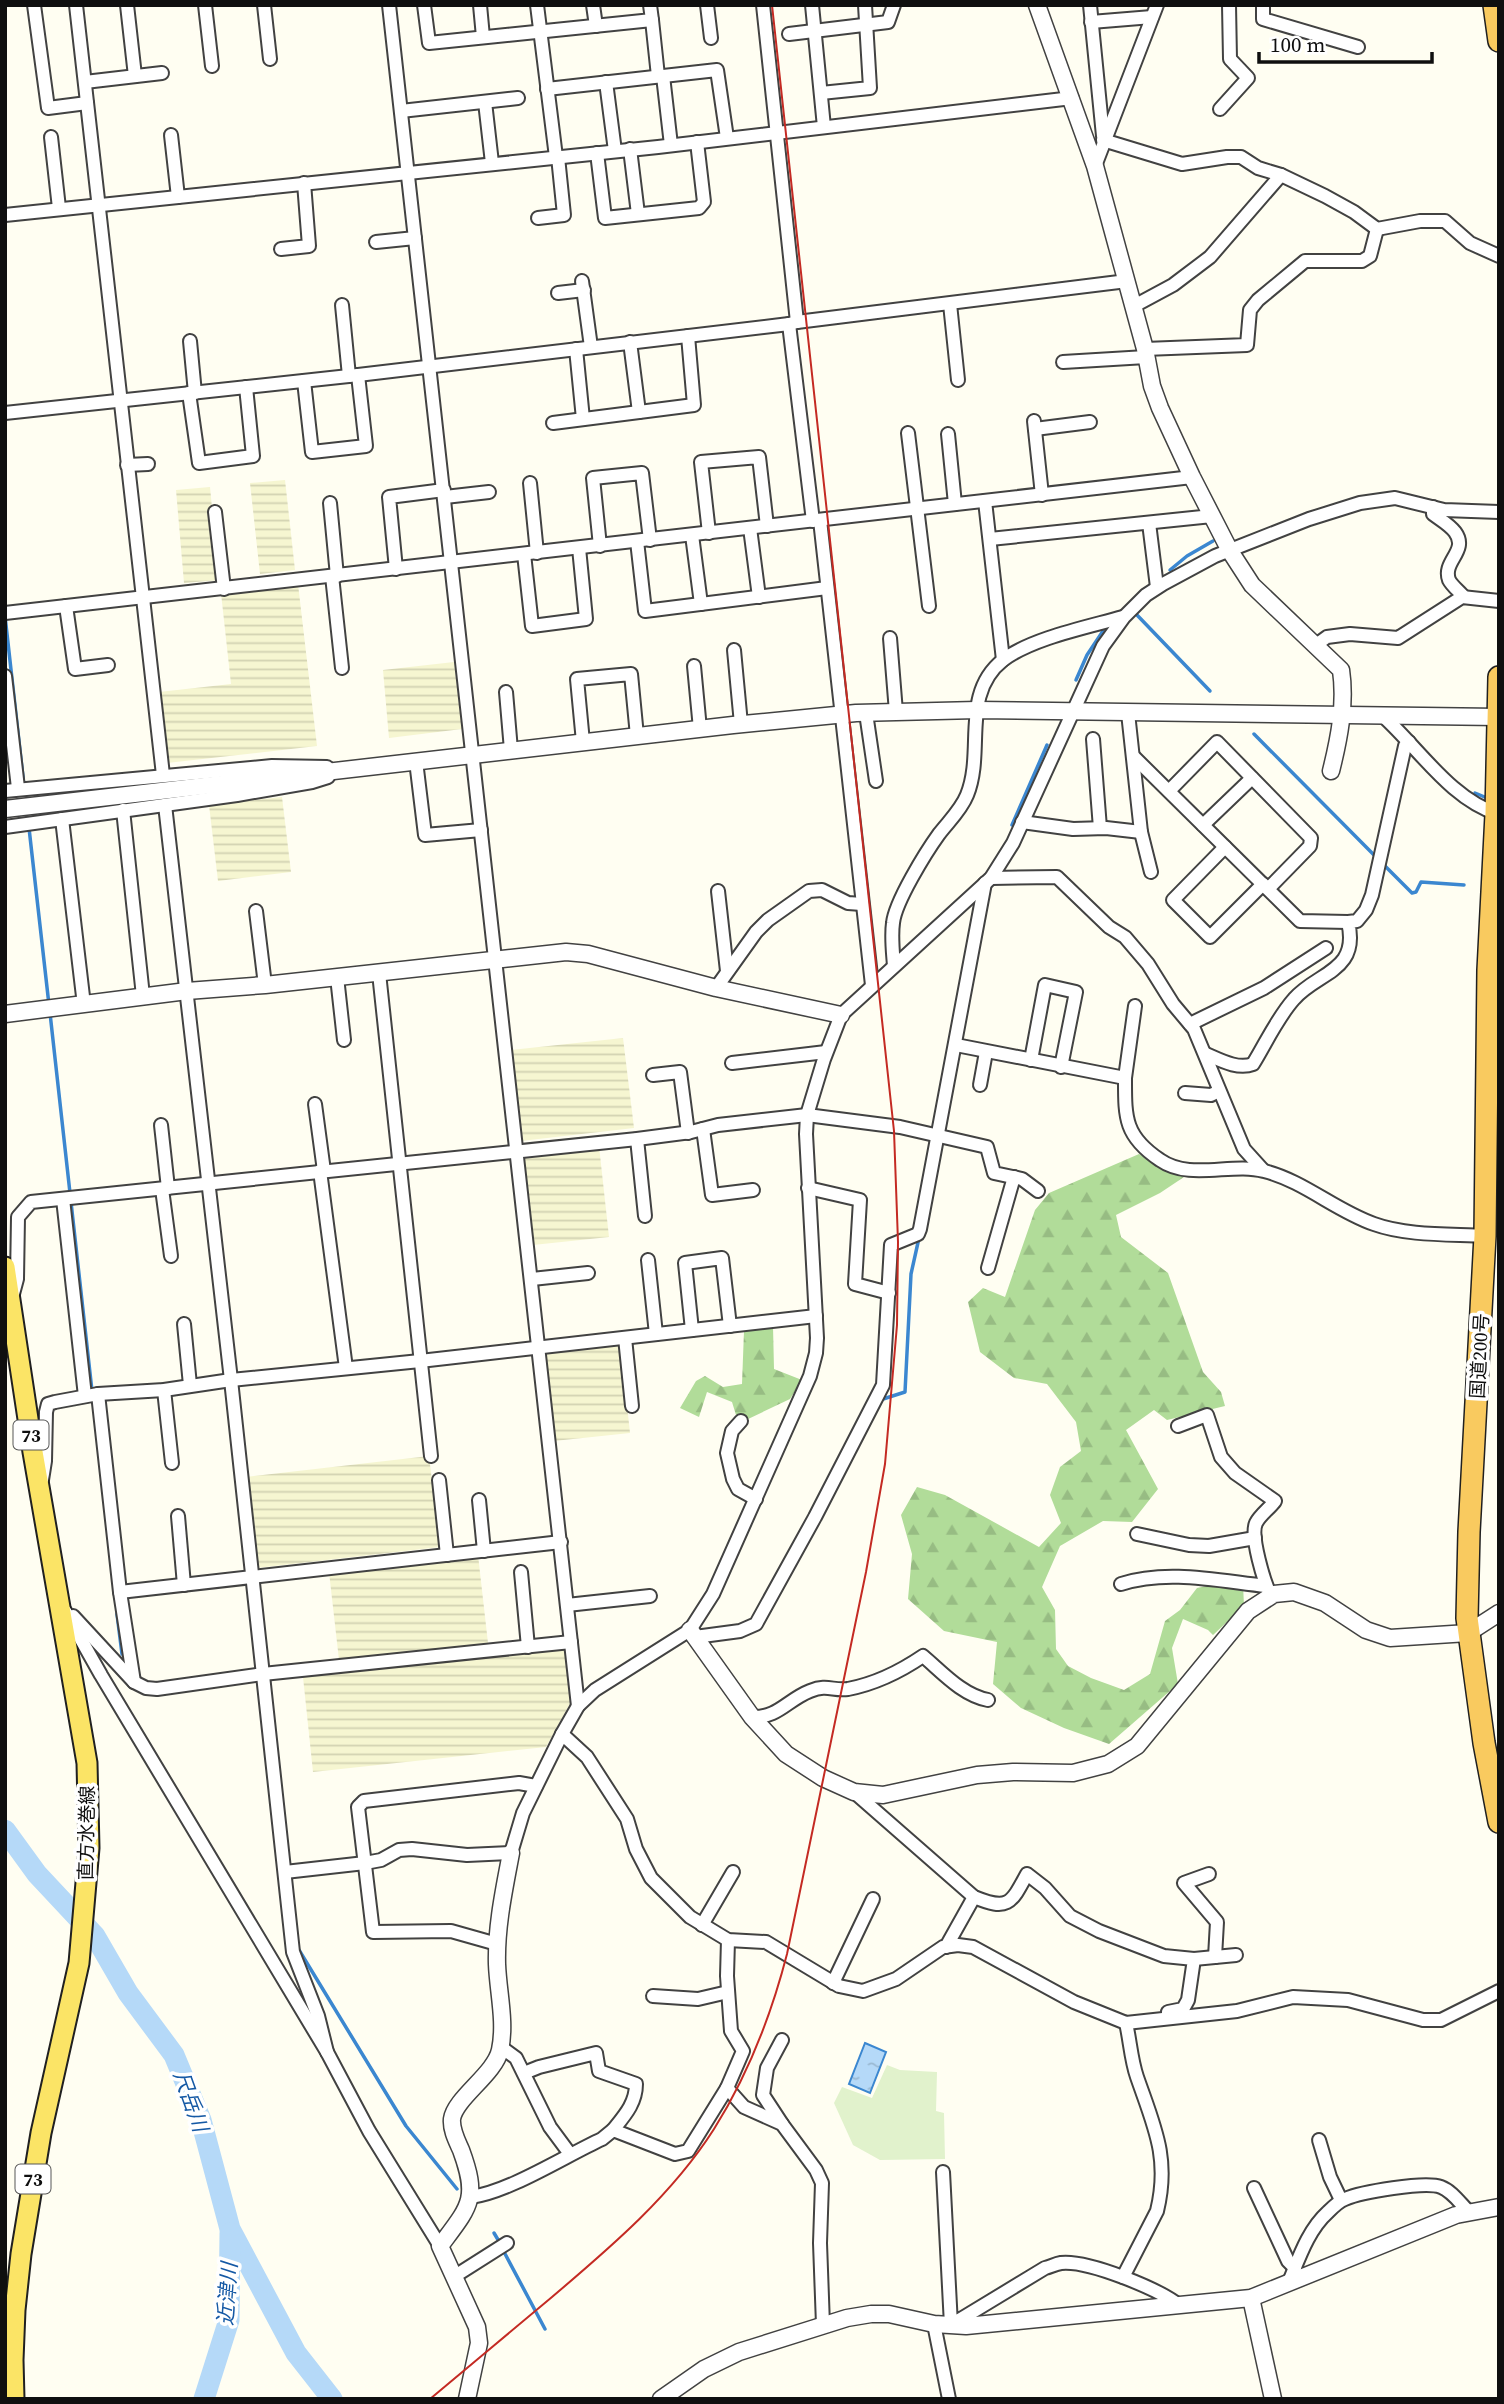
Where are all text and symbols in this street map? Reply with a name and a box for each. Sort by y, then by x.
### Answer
scale bar [1259,21,1432,65]
text: 100 m [1270,30,1325,59]
street label: 国道200号 [1464,1313,1494,1399]
road number: 73 [14,1420,48,1450]
street label: 直方水巻線 [72,1785,100,1881]
water label: 尺岳川 [167,2066,216,2137]
road number: 73 [16,2164,50,2194]
water label: 近津川 [210,2260,244,2326]

